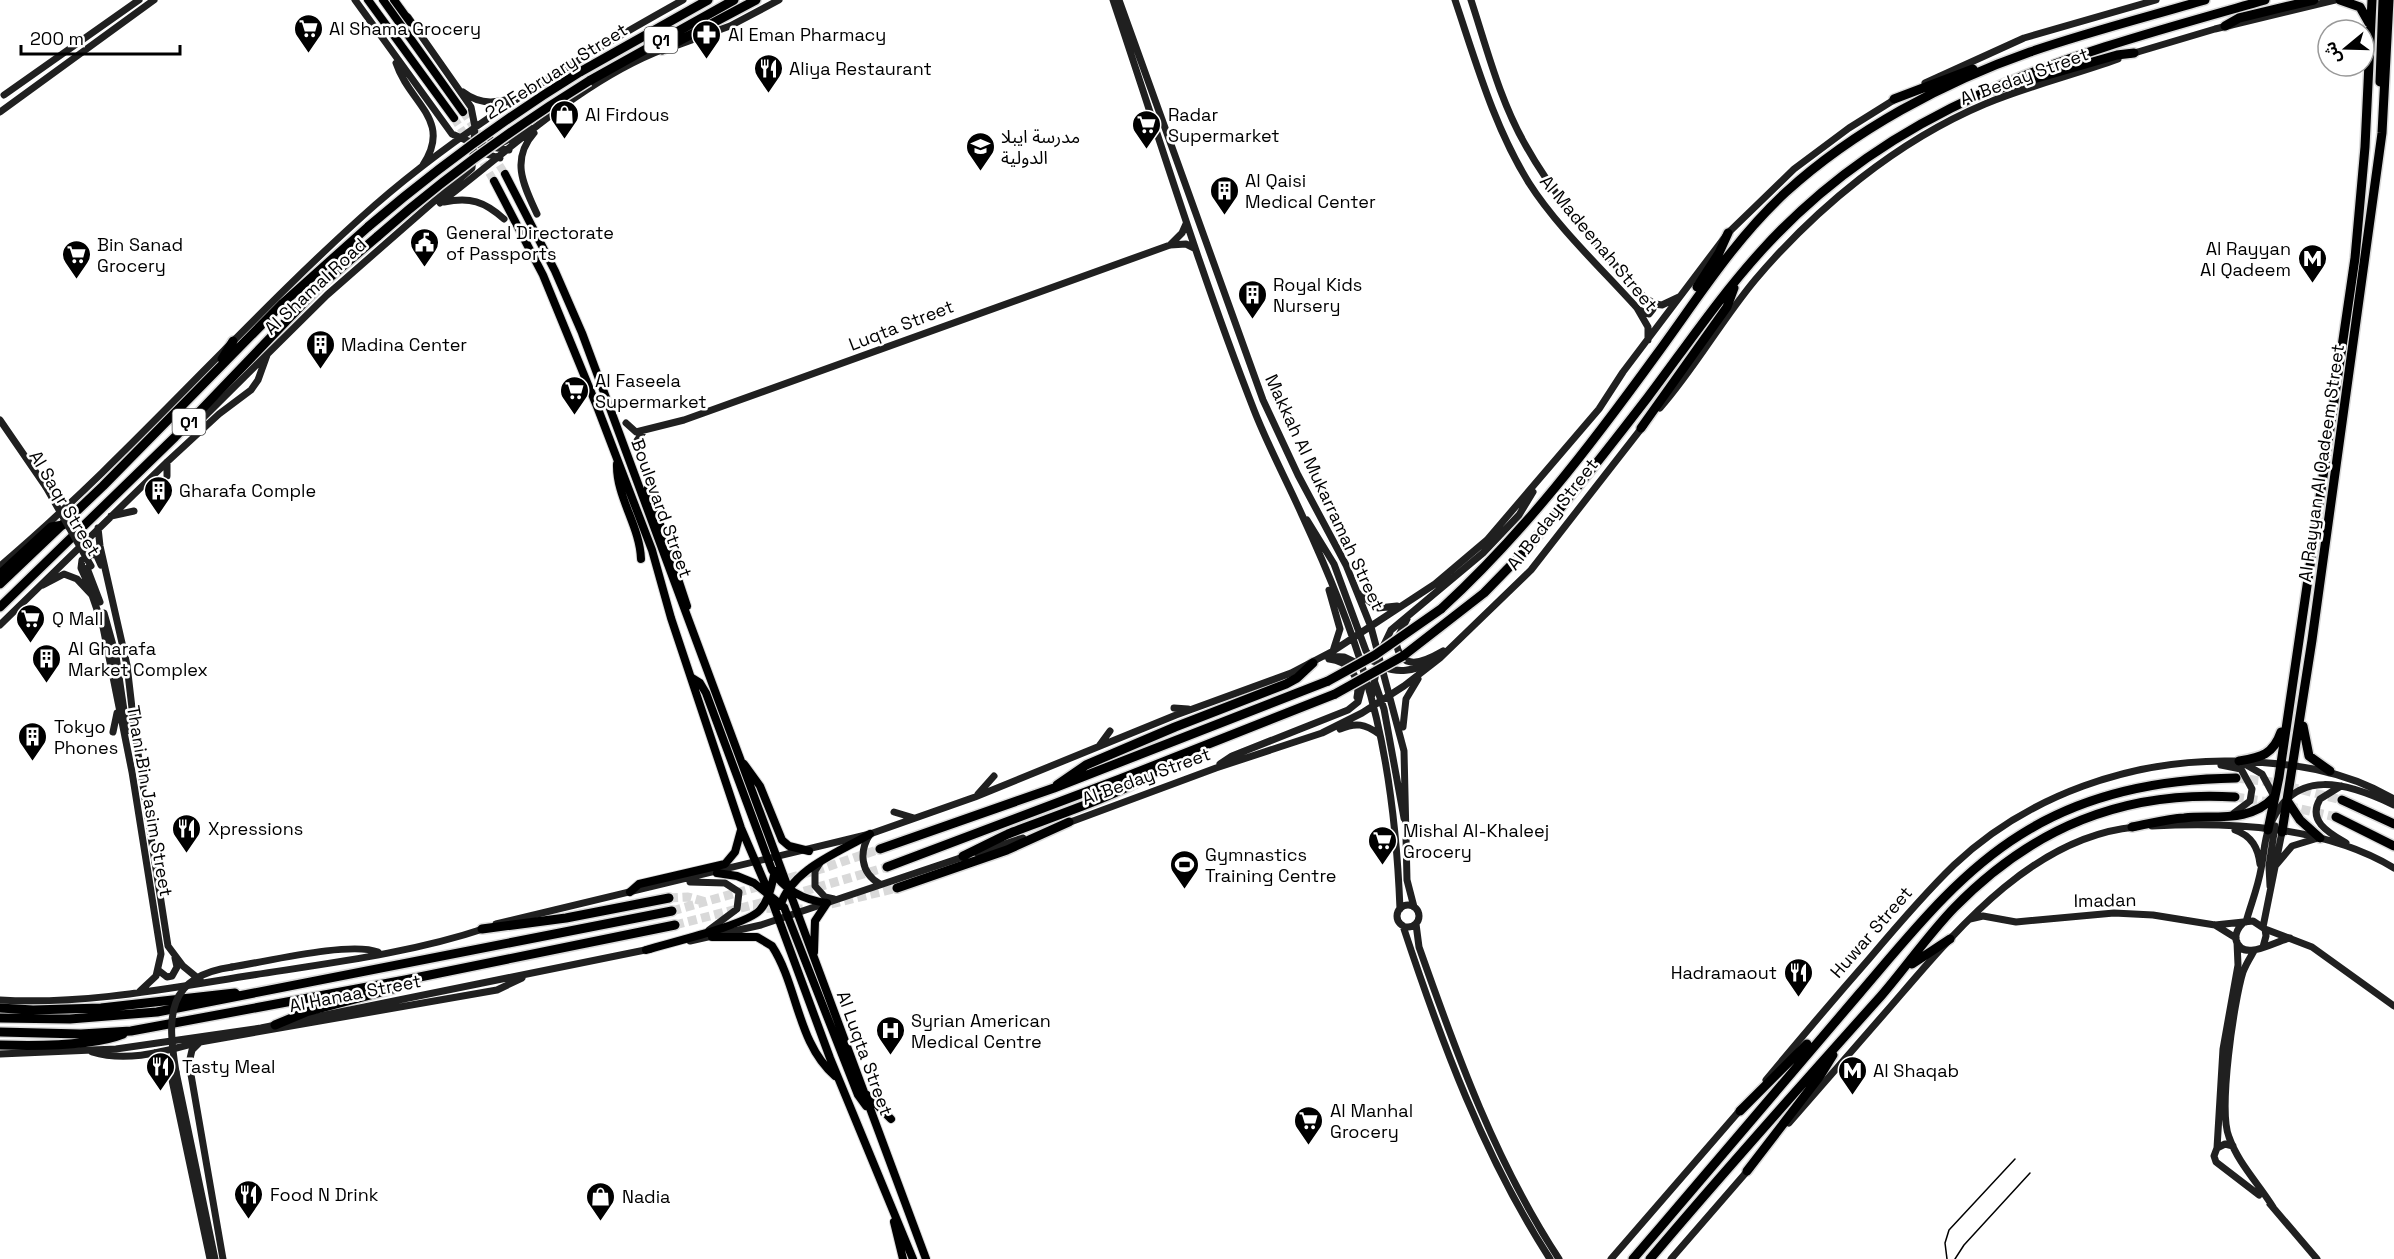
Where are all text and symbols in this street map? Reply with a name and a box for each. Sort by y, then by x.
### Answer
supermarket icon: Al Shama Grocery [292,12,324,54]
place label: Al Shama Grocery [329,17,481,40]
scale bar [21,18,180,56]
street label: 22 February Street [480,18,632,124]
pharmacy icon: Al Eman Pharmacy [691,18,723,60]
north arrow [2316,18,2376,78]
place label: Al Eman Pharmacy [728,23,886,46]
text: 200 m [30,27,84,50]
road number: Q1 [644,27,678,53]
text: ش [2319,39,2346,67]
street label: Al Beday Street [1956,42,2092,110]
restaurant icon: Aliya Restaurant [752,52,784,94]
place label: Aliya Restaurant [789,57,932,80]
shop icon: Al Firdous [548,98,580,140]
place label: Al Firdous [585,103,669,126]
place label: Radar Supermarket [1168,103,1280,147]
supermarket icon: Radar Supermarket [1131,108,1163,150]
place label: مدرسة ايبلا الدولية [1001,125,1080,169]
school or university icon: مدرسة ايبلا الدولية [964,130,996,172]
place label: Al Qaisi Medical Center [1245,169,1376,213]
street label: Al Madeenah Street [1535,170,1663,316]
building icon: Al Qaisi Medical Center [1208,174,1240,216]
place label: General Directorate of Passports [446,221,614,265]
public building icon: General Directorate of Passports [409,226,441,268]
place label: Bin Sanad Grocery [97,233,183,277]
street label: Al Shamal Road [259,233,371,339]
place label: Al Rayyan Al Qadeem [2200,237,2291,281]
supermarket icon: Bin Sanad Grocery [60,238,92,280]
metro station icon: Al Rayyan Al Qadeem [2296,242,2328,284]
place label: Royal Kids Nursery [1273,273,1362,317]
building icon: Royal Kids Nursery [1236,278,1268,320]
street label: Luqta Street [845,294,957,356]
building icon: Madina Center [304,328,336,370]
place label: Madina Center [341,333,467,356]
street label: Al Rayyan Al Qadeem Street [2293,342,2349,584]
place label: Al Faseela Supermarket [595,369,707,413]
street label: Makkah Al Mukarramah Street [1260,370,1390,614]
supermarket icon: Al Faseela Supermarket [558,374,590,416]
road number: Q1 [172,409,206,435]
street label: Boulevard Street [626,435,698,581]
street label: Al Saqr Street [24,446,106,560]
street label: Al Beday Street [1501,454,1603,574]
building icon: Gharafa Comple [142,474,174,516]
place label: Gharafa Comple [179,479,316,502]
supermarket icon: Q Mall [15,602,47,644]
place label: Q Mall [52,607,103,630]
place label: Al Gharafa Market Complex [68,637,208,681]
building icon: Al Gharafa Market Complex [31,642,63,684]
street label: Thani Bin Jasim Street [122,704,178,898]
place label: Tokyo Phones [54,715,118,759]
building icon: Tokyo Phones [17,720,49,762]
street label: Al Beday Street [1078,742,1214,810]
restaurant icon: Xpressions [171,812,203,854]
place label: Xpressions [208,817,303,840]
place label: Mishal Al-Khaleej Grocery [1403,819,1549,863]
supermarket icon: Mishal Al-Khaleej Grocery [1366,824,1398,866]
place label: Gymnastics Training Centre [1205,843,1337,887]
sports icon: Gymnastics Training Centre [1168,848,1200,890]
street label: Huwar Street [1825,881,1917,983]
street label: Imadan [2073,888,2137,912]
restaurant icon: Hadramaout [1782,956,1814,998]
place label: Hadramaout [1671,961,1777,984]
street label: Al Hanaa Street [287,969,423,1017]
street label: Al Luqta Street [832,988,898,1118]
place label: Syrian American Medical Centre [911,1009,1051,1053]
hospital icon: Syrian American Medical Centre [874,1014,906,1056]
restaurant icon: Tasty Meal [145,1050,177,1092]
metro station icon: Al Shaqab [1836,1054,1868,1096]
place label: Tasty Meal [182,1055,275,1078]
place label: Al Shaqab [1873,1059,1959,1082]
place label: Al Manhal Grocery [1330,1099,1413,1143]
supermarket icon: Al Manhal Grocery [1293,1104,1325,1146]
restaurant icon: Food N Drink [233,1178,265,1220]
shop icon: Nadia [585,1180,617,1222]
place label: Food N Drink [270,1183,379,1206]
place label: Nadia [622,1185,670,1208]

